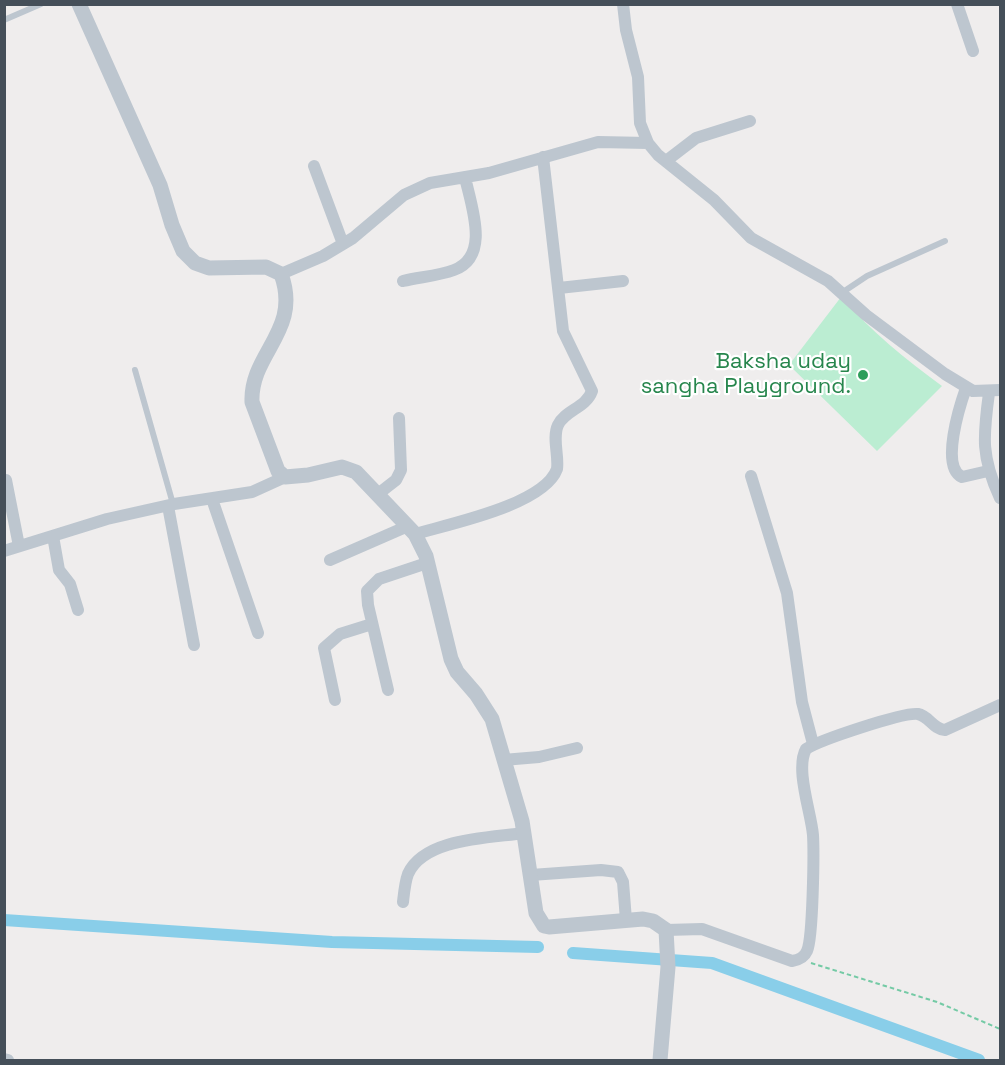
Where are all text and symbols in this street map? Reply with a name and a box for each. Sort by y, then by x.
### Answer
place label: Baksha uday sangha Playground. [641,349,851,400]
marker: Baksha uday sangha Playground. [856,368,870,382]

